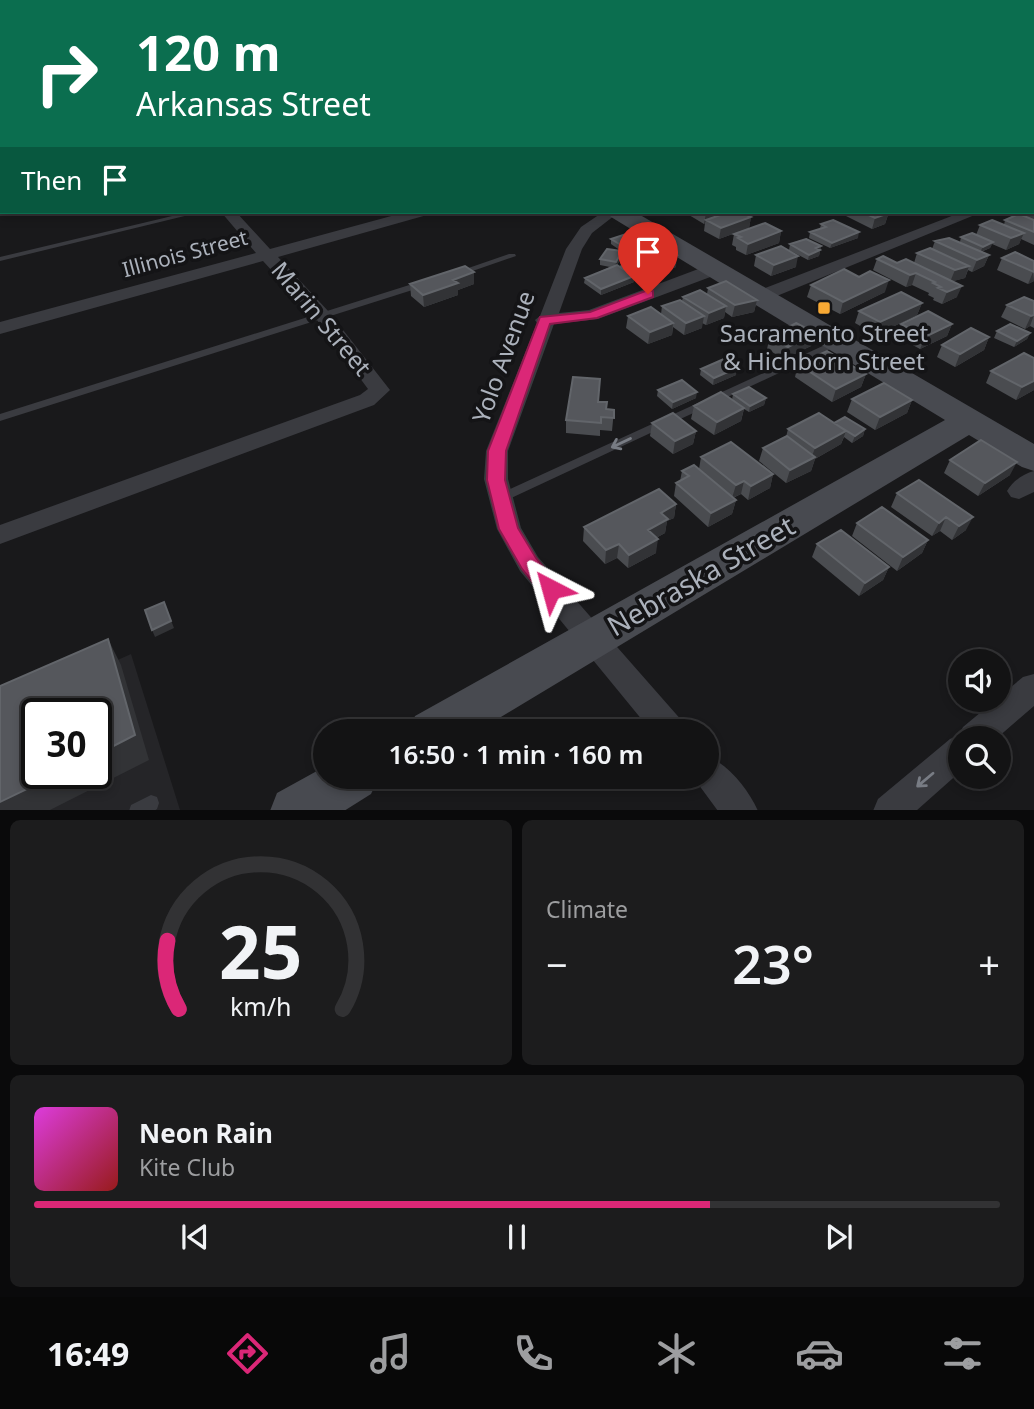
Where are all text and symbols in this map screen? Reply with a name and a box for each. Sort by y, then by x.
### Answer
text: 120 m [136,19,281,85]
icon: right [21,28,112,119]
text: Arkansas Street [136,82,371,125]
icon: arrive [96,161,134,199]
text: Then [21,162,82,198]
pin [618,222,678,294]
street label: Illinois Street [119,223,251,283]
icon: arrive [629,233,667,271]
street label: Marin Street [265,254,380,382]
street label: Yolo Avenue [463,286,542,427]
marker: Sacramento Street & Hichborn Street [816,300,832,316]
place label: Sacramento Street & Hichborn Street [720,316,928,377]
one-way arrow [610,437,632,450]
street label: Nebraska Street [600,506,801,644]
position arrow [514,552,588,626]
map controls [948,649,1011,789]
button: sound [948,649,1011,712]
speed limit sign: 30 [21,698,112,789]
button: search [948,726,1011,789]
text: 16:50 · 1 min · 160 m [389,736,643,772]
one-way arrow [917,772,935,788]
text: Climate [546,893,628,925]
text: 25 [219,901,303,1000]
text: 23° [732,928,814,999]
text: − [546,938,568,990]
text: + [978,938,1000,990]
text: km/h [230,988,292,1022]
text: Neon Rain [139,1115,273,1151]
text: Kite Club [139,1151,235,1183]
icon: previous [176,1218,214,1256]
icon: pause [498,1218,536,1256]
icon: next [820,1218,858,1256]
icon: directions [223,1329,272,1378]
icon: music [366,1329,415,1378]
icon: phone [509,1329,558,1378]
icon: climate [652,1329,701,1378]
icon: car [795,1329,844,1378]
icon: filters [938,1329,987,1378]
text: 16:49 [47,1332,129,1375]

